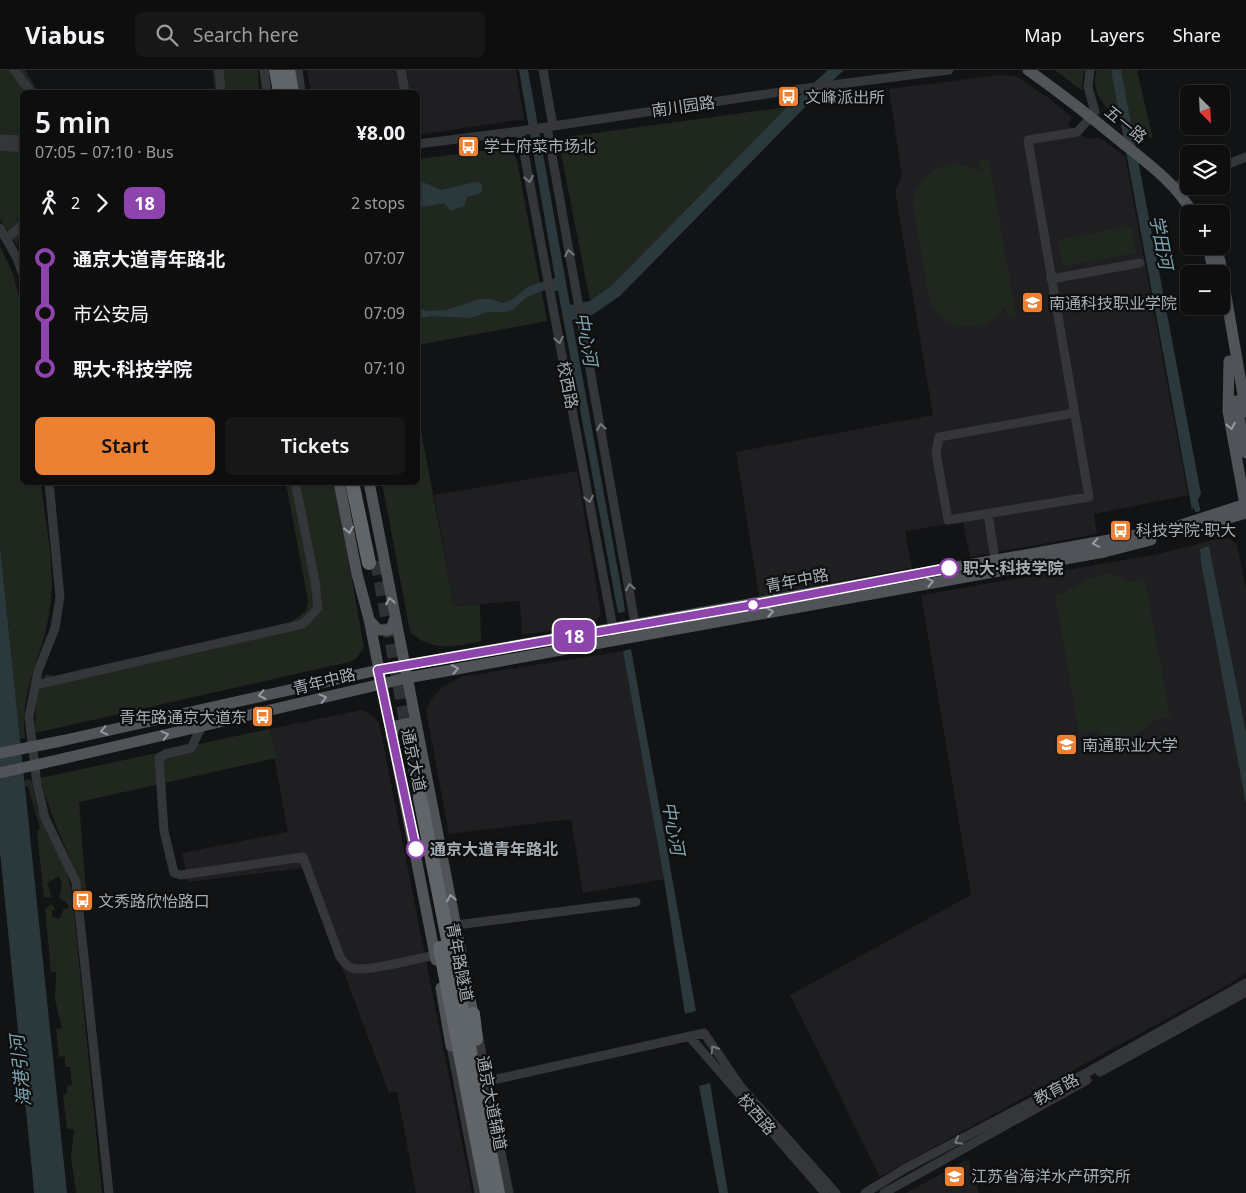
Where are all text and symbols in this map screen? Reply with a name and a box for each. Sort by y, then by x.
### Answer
search box [135,12,485,57]
text: Viabus [25,18,105,51]
icon: search [153,21,181,49]
text: Search here [193,22,299,48]
text: Map [1024,23,1062,47]
text: Layers [1090,23,1145,47]
text: Share [1173,23,1221,47]
bus stop icon: 文峰派出所 [777,85,801,109]
north arrow [1180,85,1230,135]
map controls [1180,85,1230,315]
place label: 文峰派出所 [805,86,885,108]
street label: 南川园路 [650,91,716,121]
street label: 五一路 [1100,100,1152,148]
text: 5 min [35,103,111,141]
text: ¥8.00 [356,120,405,146]
bus stop icon: 学士府菜市场北 [456,134,480,158]
place label: 学士府菜市场北 [484,135,596,157]
text: 07:05 – 07:10 · Bus [35,141,174,163]
button: layers [1180,145,1230,195]
one-way arrow [523,175,534,184]
icon: walk [35,189,63,217]
icon: forward [88,189,116,217]
text: 18 [134,191,155,215]
text: 2 [71,192,80,214]
text: 2 stops [351,192,405,214]
button: + [1180,205,1230,255]
water label: 学田河 [1145,213,1180,274]
text: 通京大道青年路北 [73,246,225,272]
text: 07:07 [364,247,405,269]
one-way arrow [565,248,575,257]
button: − [1180,265,1230,315]
school or university icon: 南通科技职业学院 [1021,291,1045,315]
place label: 南通科技职业学院 [1049,292,1177,314]
text: 市公安局 [73,301,149,327]
text: 07:09 [364,302,405,324]
water label: 中心河 [570,310,604,371]
one-way arrow [554,335,564,344]
text: 职大·科技学院 [73,356,192,382]
text: 07:10 [364,357,405,379]
street label: 校西路 [553,359,583,411]
button: Start [35,417,215,475]
button: Tickets [225,417,405,475]
one-way arrow [1225,422,1236,431]
one-way arrow [596,423,606,431]
one-way arrow [584,495,594,504]
bus stop icon: 科技学院·职大 [1108,518,1132,542]
place label: 科技学院·职大 [1136,519,1236,541]
one-way arrow [343,526,353,535]
one-way arrow [1092,537,1101,547]
place label: 职大·科技学院 [963,557,1064,579]
marker: 职大·科技学院 [939,558,959,578]
street label: 青年中路 [763,563,831,597]
one-way arrow [925,578,934,588]
one-way arrow [625,582,635,591]
one-way arrow [386,596,396,605]
unlabelled marker [746,598,760,612]
one-way arrow [766,608,775,618]
line badge: 18 [552,620,596,652]
text: 18 [564,624,584,648]
street label: 青年中路 [290,663,358,699]
one-way arrow [451,664,460,675]
one-way arrow [258,690,267,700]
one-way arrow [319,693,328,704]
bus stop icon: 青年路通京大道东 [251,705,275,729]
place label: 青年路通京大道东 [119,706,247,728]
one-way arrow [99,725,108,736]
street label: 通京大道 [397,726,431,794]
one-way arrow [160,730,169,741]
school or university icon: 南通职业大学 [1054,733,1078,757]
place label: 南通职业大学 [1082,734,1178,756]
water label: 中心河 [657,799,691,860]
place label: 通京大道青年路北 [430,838,558,860]
marker: 通京大道青年路北 [406,839,426,859]
bus stop icon: 文秀路欣怡路口 [70,889,94,913]
place label: 文秀路欣怡路口 [98,890,210,912]
one-way arrow [446,893,456,902]
street label: 青年路隧道 [442,921,478,1003]
water label: 海港引河 [4,1031,36,1108]
one-way arrow [711,1045,720,1055]
street label: 通京大道辅道 [472,1054,512,1152]
street label: 教育路 [1030,1068,1082,1110]
street label: 校西路 [733,1089,781,1139]
one-way arrow [954,1135,963,1145]
school or university icon: 江苏省海洋水产研究所 [943,1164,967,1188]
place label: 江苏省海洋水产研究所 [971,1165,1131,1187]

